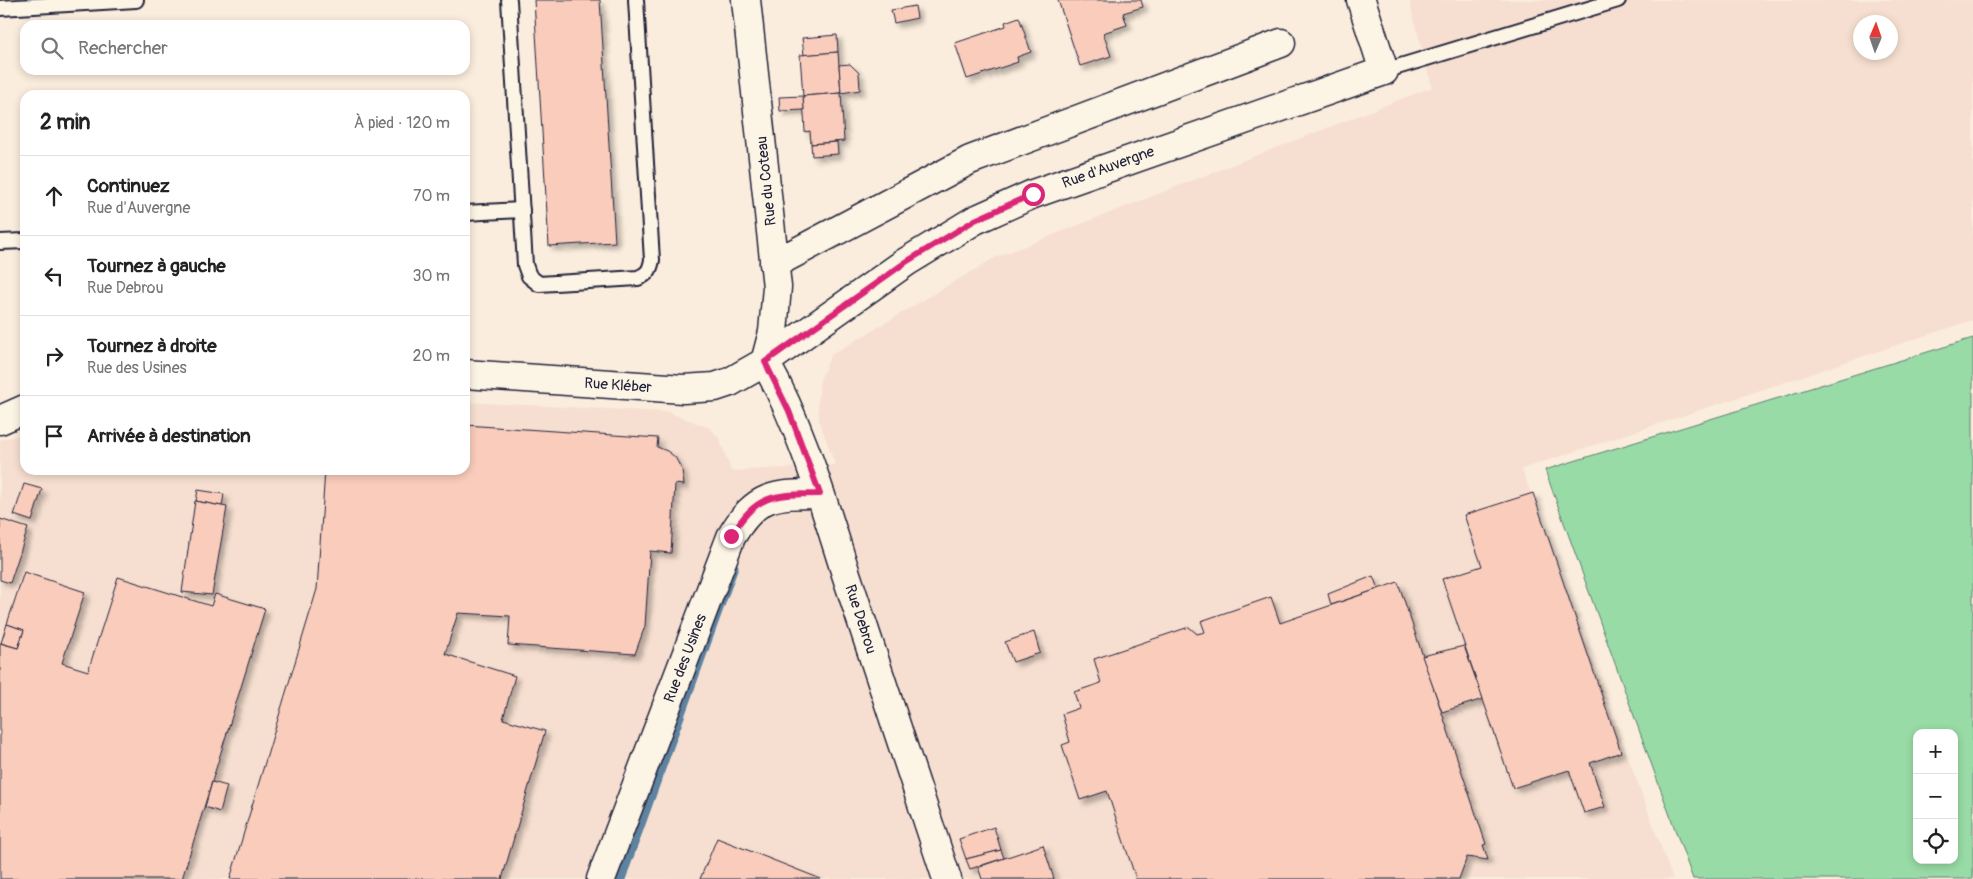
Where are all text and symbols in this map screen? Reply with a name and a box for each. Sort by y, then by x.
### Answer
north arrow [1853,15,1898,60]
search box [20,20,470,75]
icon: search [38,34,66,62]
text: Rechercher [78,36,168,60]
text: 2 min [40,109,90,136]
text: À pied · 120 m [354,113,450,133]
street label: Rue du Coteau [752,135,781,227]
street label: Rue d'Auvergne [1059,142,1157,193]
text: Continuez [87,174,170,198]
icon: ahead [40,182,68,210]
route start [1022,183,1045,206]
text: 70 m [413,186,450,206]
text: Rue d'Auvergne [87,198,190,218]
text: Tournez à gauche [87,254,226,278]
icon: left [40,262,68,290]
text: 30 m [412,266,450,286]
text: Rue Debrou [87,278,163,298]
text: Tournez à droite [87,334,217,358]
icon: right [40,342,68,370]
text: 20 m [412,346,450,366]
text: Rue des Usines [87,358,187,378]
street label: Rue Kléber [584,374,653,397]
icon: arrive [40,422,68,450]
text: Arrivée à destination [87,424,251,448]
route end [720,525,743,548]
street label: Rue Debrou [840,582,881,656]
street label: Rue des Usines [660,611,711,705]
map controls [1913,729,1958,864]
button: + [1913,729,1958,774]
button: − [1913,774,1958,819]
button: locate [1913,819,1958,864]

